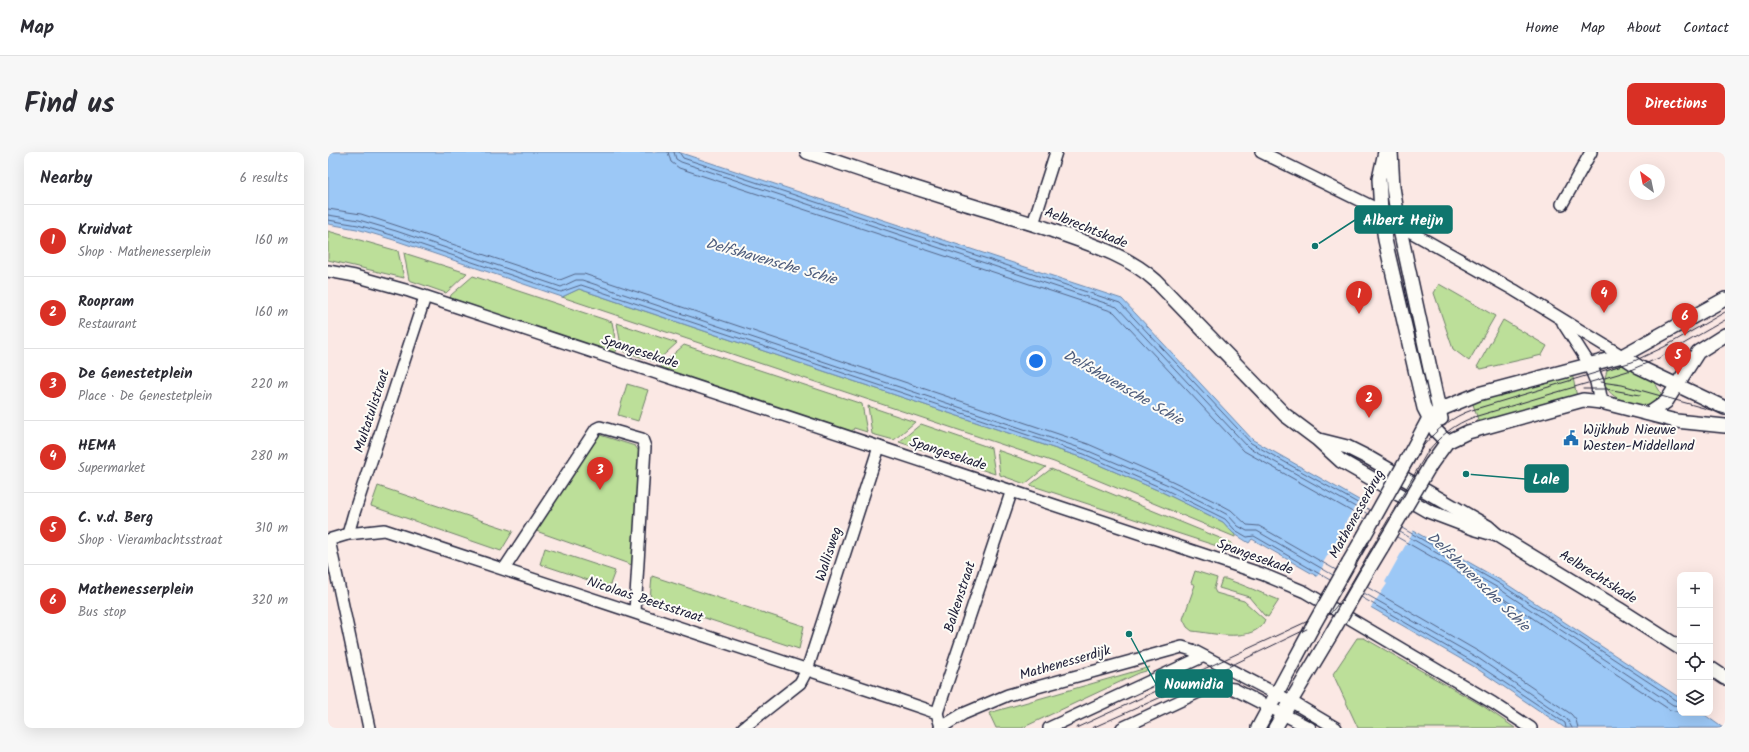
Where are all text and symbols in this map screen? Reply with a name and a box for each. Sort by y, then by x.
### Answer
text: Map [20,13,54,43]
text: Home [1525,17,1559,39]
text: Map [1581,17,1605,39]
text: About [1627,17,1661,39]
text: Contact [1683,17,1729,39]
text: Find us [24,82,115,127]
button: Directions [1627,83,1725,125]
north arrow [1629,164,1665,200]
text: Nearby [40,165,92,192]
text: 6 results [240,168,288,189]
street label: Aelbrechtskade [1041,201,1132,255]
callout: Albert Heijn [1355,206,1452,233]
text: Albert Heijn [1363,209,1443,233]
text: Kruidvat [78,218,132,242]
text: 1 [51,230,55,251]
text: 160 m [255,230,288,251]
water label: Delfshavensche Schie [703,232,840,293]
text: Shop · Mathenesserplein [78,242,211,263]
pin: 4 [1591,280,1617,313]
pin: 1 [1346,281,1372,314]
text: Roopram [78,290,134,314]
text: 2 [49,302,57,323]
text: 160 m [255,302,288,323]
pin: 6 [1672,303,1698,336]
text: Restaurant [78,314,137,335]
street label: Spangesekade [599,329,682,375]
pin: 5 [1665,342,1691,375]
water label: Delfshavensche Schie [1058,344,1189,433]
your location [1026,351,1046,371]
text: De Genestetplein [78,362,192,386]
street label: Multatulistraat [348,366,396,456]
text: 3 [49,374,57,395]
text: 220 m [251,374,288,395]
pin: 2 [1356,385,1382,418]
text: Place · De Genestetplein [78,386,212,407]
place label: Wijkhub Nieuwe Westen-Middelland [1583,419,1695,457]
public building icon: Wijkhub Nieuwe Westen-Middelland [1562,429,1580,447]
street label: Spangesekade [907,431,990,477]
text: HEMA [78,434,117,458]
text: 4 [49,446,57,467]
text: 280 m [251,446,288,467]
pin: 3 [587,457,613,490]
text: Supermarket [78,458,145,479]
street label: Mathenesserbrug [1323,465,1391,563]
callout: Lale [1525,465,1568,492]
text: Lale [1532,468,1560,492]
text: C. v.d. Berg [78,506,153,530]
text: 5 [50,518,56,539]
text: 310 m [254,518,288,539]
street label: Wallisweg [810,524,848,584]
water label: Delfshavensche Schie [1421,526,1536,638]
text: Shop · Vierambachtsstraat [78,530,222,551]
street label: Spangesekade [1214,533,1297,581]
street label: Aelbrechtskade [1555,544,1642,610]
street label: Balkenstraat [938,558,982,635]
street label: Nicolaas Beetsstraat [584,571,706,629]
map controls [1677,572,1713,716]
button: + [1677,572,1713,608]
text: Mathenesserplein [78,578,194,602]
text: 6 [49,590,57,611]
text: 320 m [251,590,288,611]
text: Bus stop [78,602,126,623]
button: − [1677,608,1713,644]
street label: Mathenesserdijk [1017,639,1114,687]
button: locate [1677,644,1713,680]
callout: Noumidia [1156,670,1232,697]
text: Noumidia [1164,673,1224,697]
button: layers [1677,680,1713,716]

